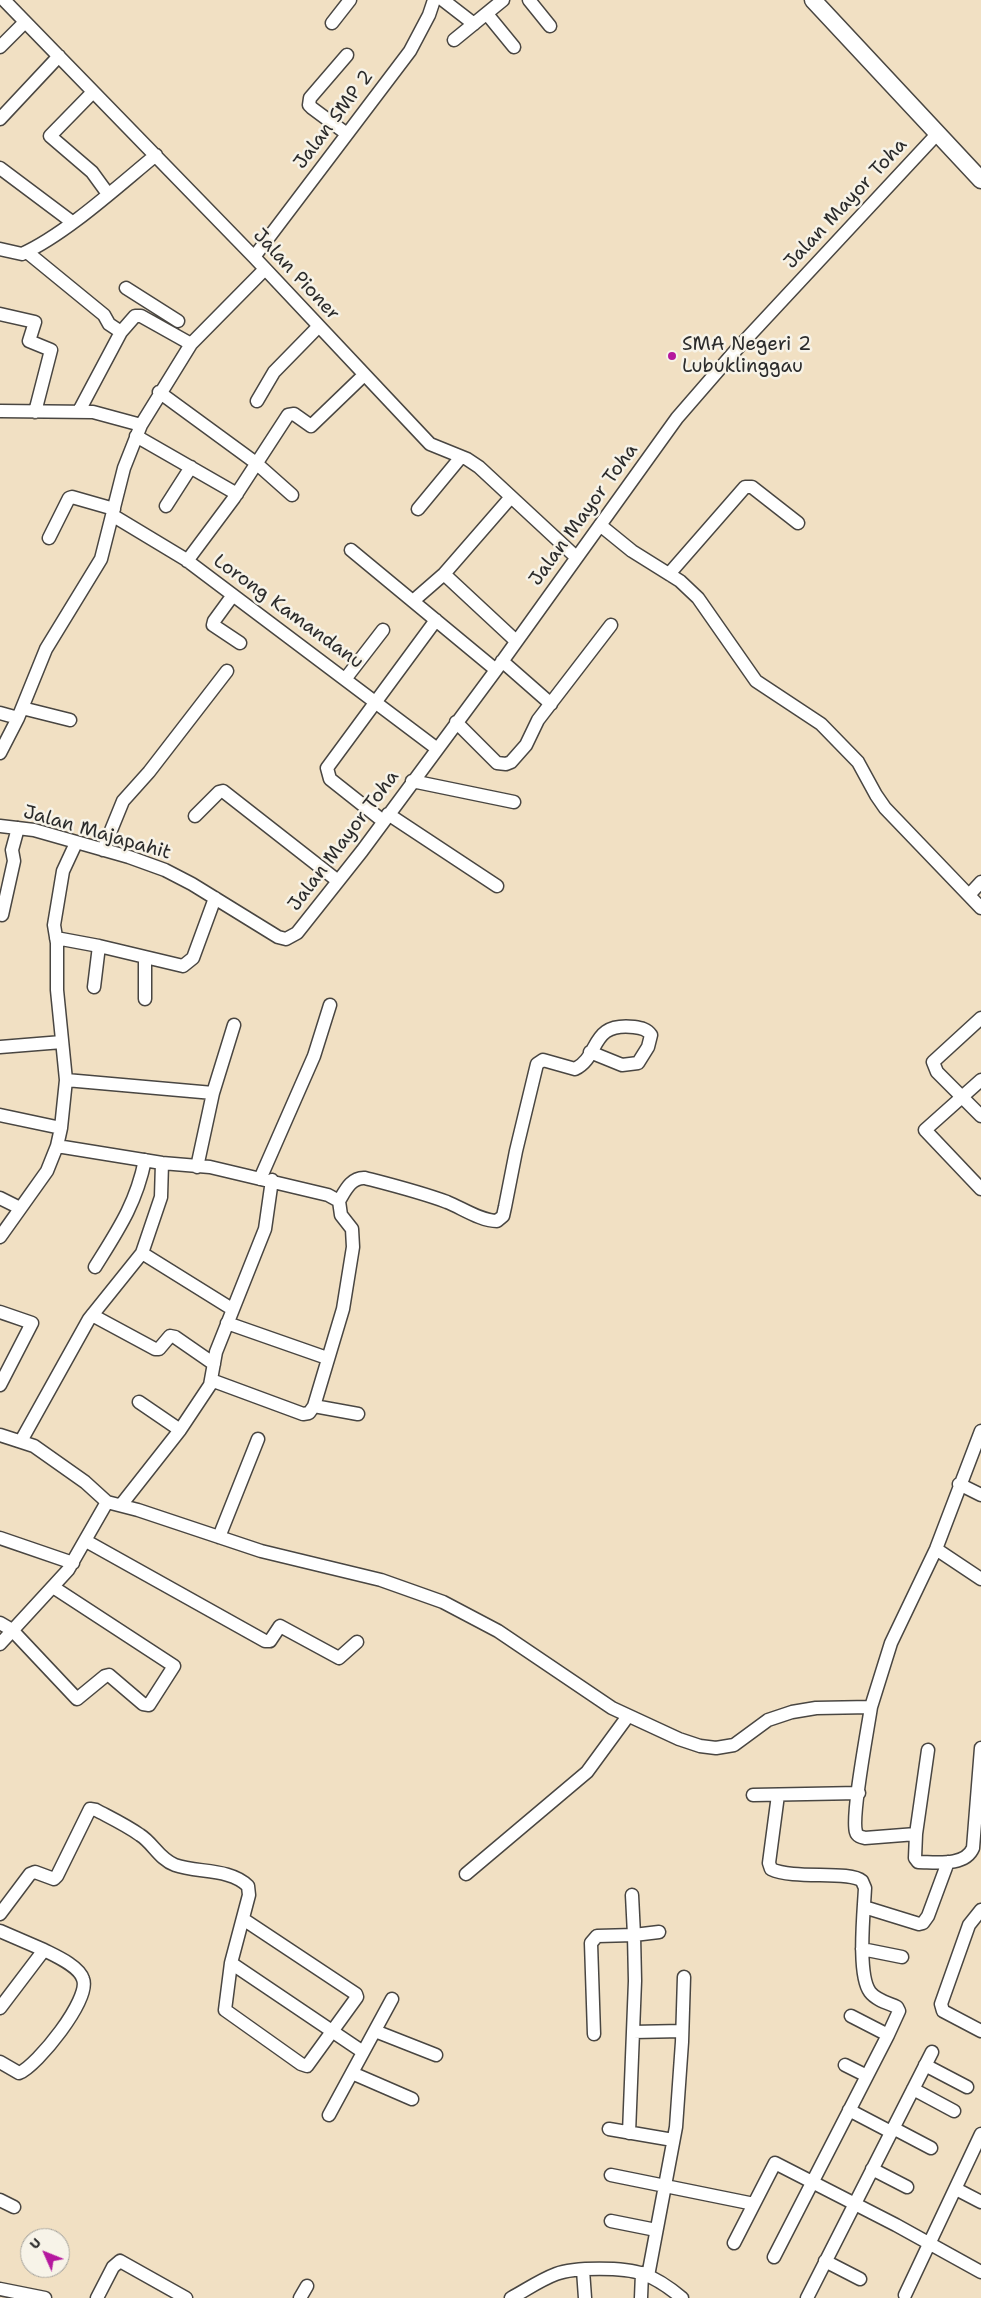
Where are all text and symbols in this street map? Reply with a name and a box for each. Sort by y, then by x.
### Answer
street label: Jalan SMP 2 [289,66,379,174]
street label: Jalan Mayor Toha [780,134,912,274]
street label: Jalan Pioner [248,224,344,326]
place label: SMA Negeri 2 Lubuklinggau [682,334,811,378]
marker: SMA Negeri 2 Lubuklinggau [666,350,678,362]
street label: Jalan Mayor Toha [525,440,643,590]
street label: Lorong Kamandanu [209,550,367,674]
street label: Jalan Mayor Toha [284,766,404,916]
street label: Jalan Majapahit [20,801,174,865]
north arrow [20,2228,70,2278]
text: U [25,2234,45,2253]

